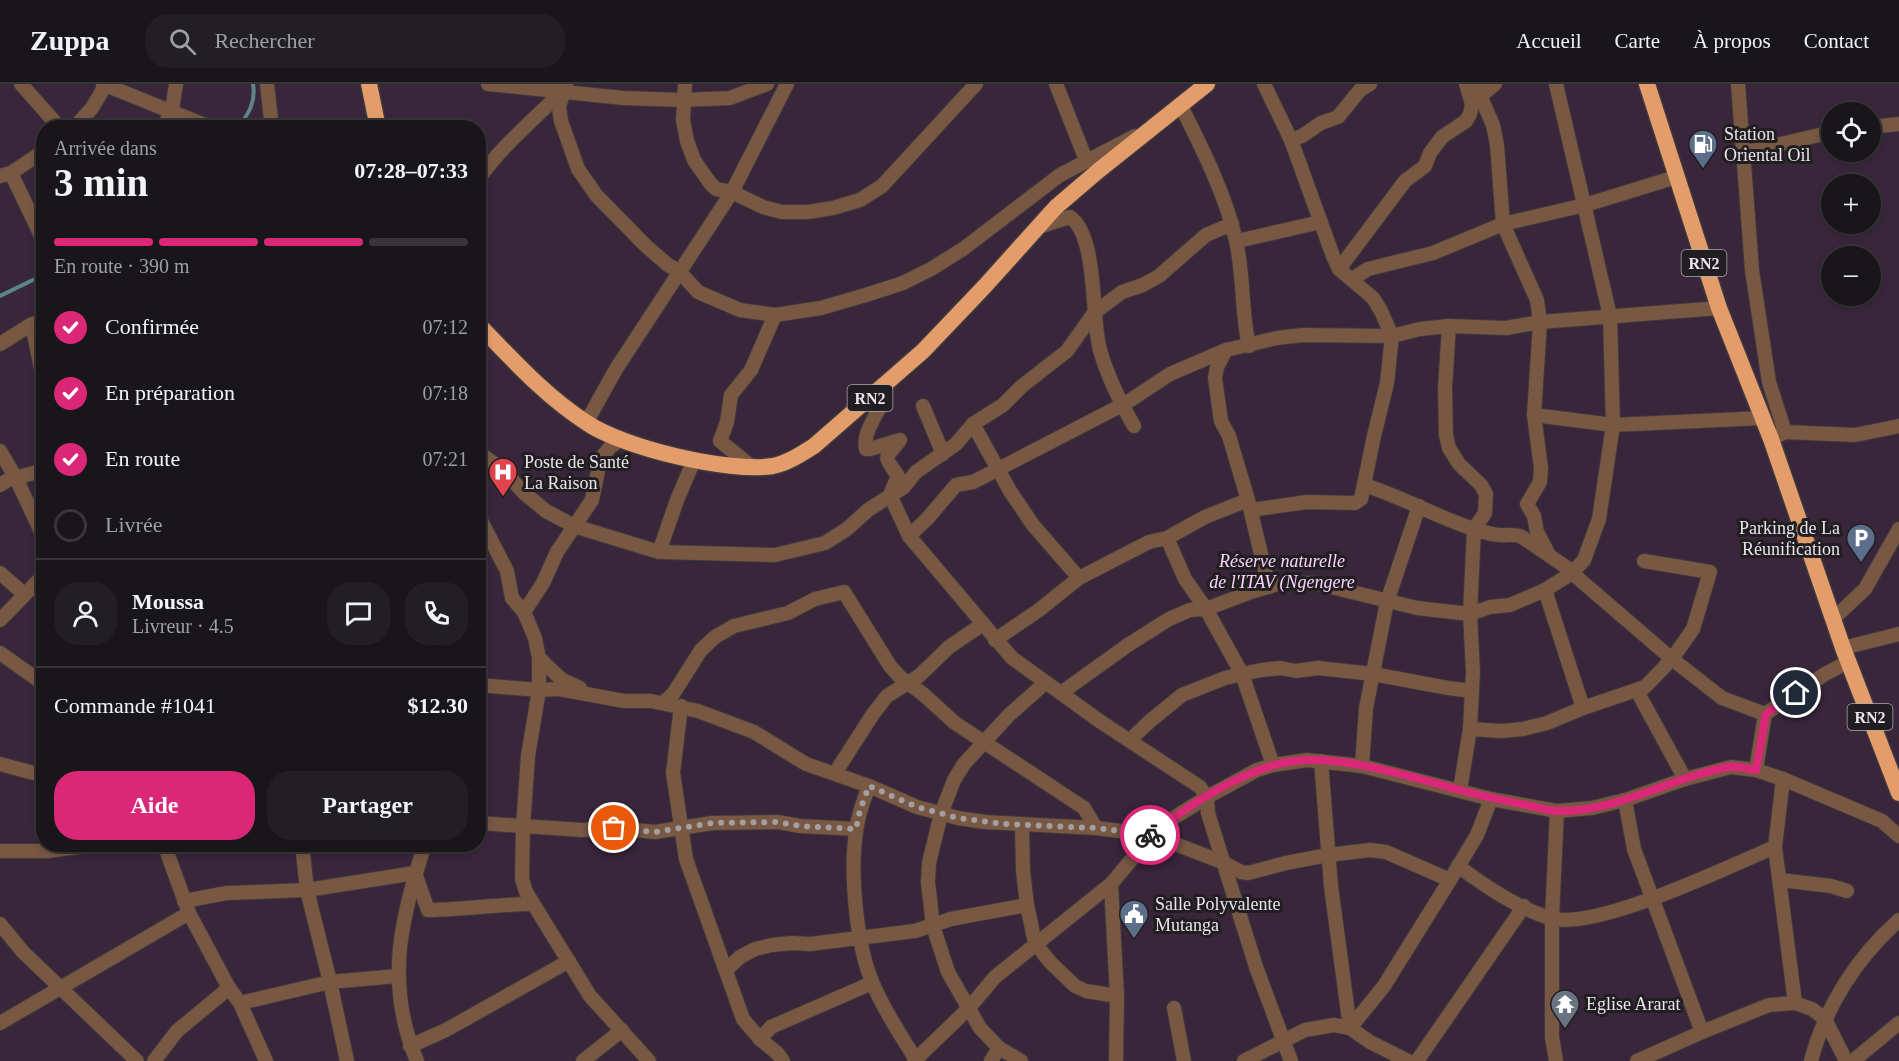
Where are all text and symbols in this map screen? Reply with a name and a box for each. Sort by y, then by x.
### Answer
search box [145,14,565,68]
text: Zuppa [30,25,109,56]
icon: search [166,25,199,58]
text: Rechercher [214,28,315,53]
text: Accueil [1516,29,1582,53]
text: Carte [1615,29,1660,53]
text: À propos [1693,29,1771,53]
text: Contact [1804,29,1869,53]
map controls [1821,102,1881,306]
button: locate [1821,102,1881,162]
place label: Station Oriental Oil [1724,124,1810,165]
fuel station icon: Station Oriental Oil [1687,128,1719,170]
text: Arrivée dans [54,137,157,159]
text: 07:28–07:33 [354,158,468,183]
text: 3 min [54,161,148,204]
button: + [1821,174,1881,234]
button: − [1821,246,1881,306]
road number: RN2 [1682,250,1726,276]
text: En route · 390 m [54,255,190,277]
icon: check [54,311,87,344]
text: Confirmée [105,314,199,339]
text: 07:12 [422,316,468,338]
icon: check [54,377,87,410]
text: En préparation [105,380,235,405]
text: 07:18 [422,382,468,404]
road number: RN2 [848,385,892,411]
icon: check [54,443,87,476]
text: En route [105,446,180,471]
text: 07:21 [422,448,468,470]
place label: Poste de Santé La Raison [524,452,629,493]
hospital icon: Poste de Santé La Raison [487,456,519,498]
text: Livrée [105,512,162,537]
place label: Parking de La Réunification [1739,518,1840,559]
parking icon: Parking de La Réunification [1845,522,1877,564]
park label: Réserve naturelle de l'ITAV (Ngengere [1209,551,1355,593]
button: person [54,582,117,645]
button: chat [327,582,390,645]
button: phone [405,582,468,645]
text: Moussa [132,589,204,614]
text: Livreur · 4.5 [132,615,234,637]
pin [1770,667,1821,718]
icon: home [1779,676,1812,709]
text: Commande #1041 [54,693,216,718]
text: $12.30 [408,693,468,718]
road number: RN2 [1848,704,1892,730]
button: Aide [54,771,255,840]
button: Partager [267,771,468,840]
pin [588,802,639,853]
courier [1120,805,1180,865]
icon: bag [597,811,630,844]
icon: bike [1134,819,1167,852]
place label: Salle Polyvalente Mutanga [1155,894,1280,935]
public building icon: Salle Polyvalente Mutanga [1118,898,1150,940]
temple icon: Eglise Ararat [1549,988,1581,1030]
place label: Eglise Ararat [1586,994,1680,1014]

